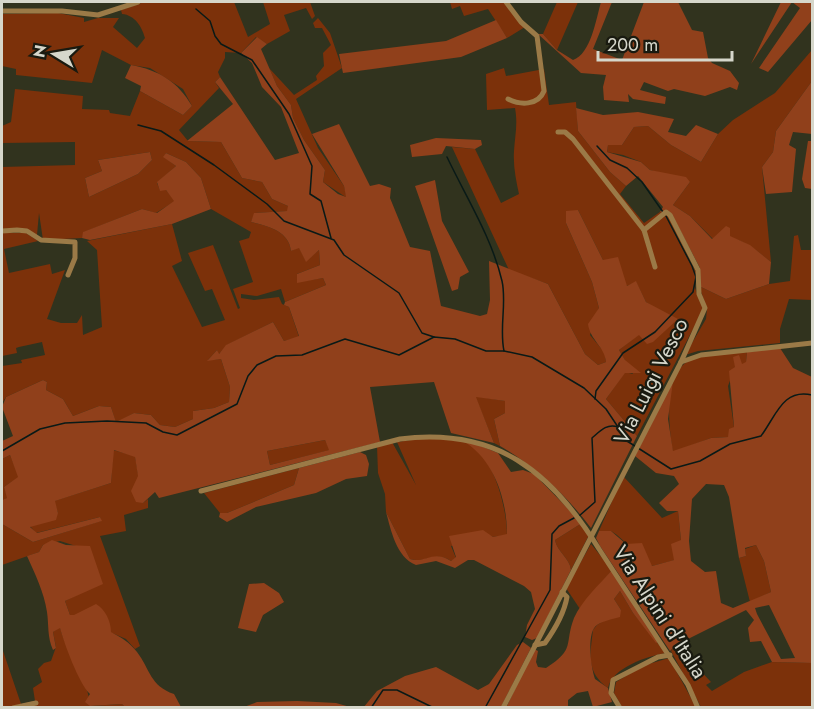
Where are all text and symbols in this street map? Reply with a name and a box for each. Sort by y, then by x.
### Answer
north arrow [24,24,84,84]
scale bar [598,24,732,62]
text: 200 m [607,32,658,58]
text: N [27,43,52,60]
street label: Via Luigi Vesco [606,313,696,449]
street label: Via Alpini d'Italia [606,540,714,684]

